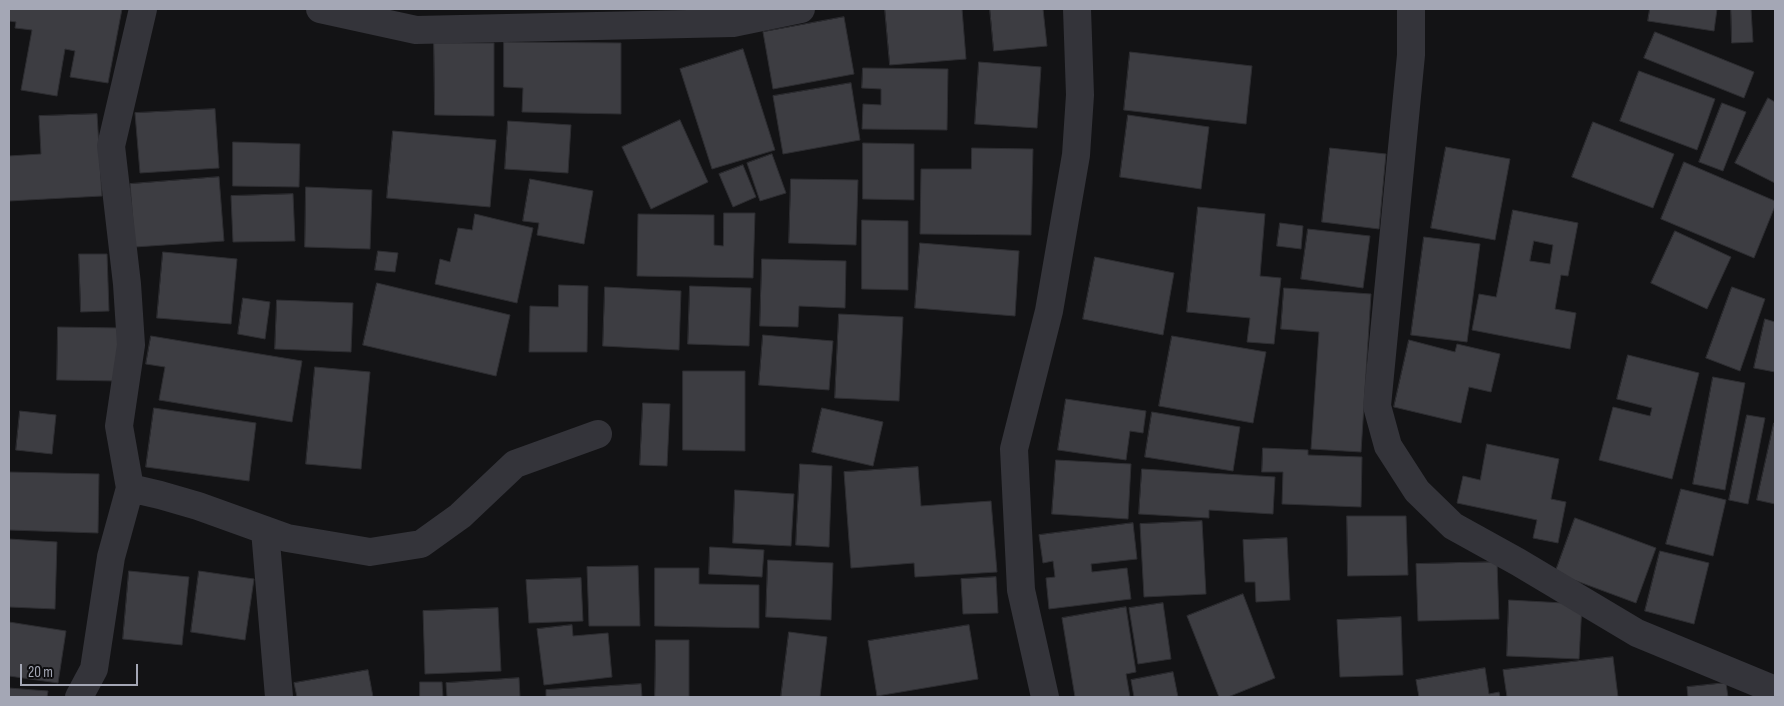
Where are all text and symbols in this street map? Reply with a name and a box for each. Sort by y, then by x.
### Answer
scale bar [22,654,140,686]
text: 20 m [28,663,53,682]

